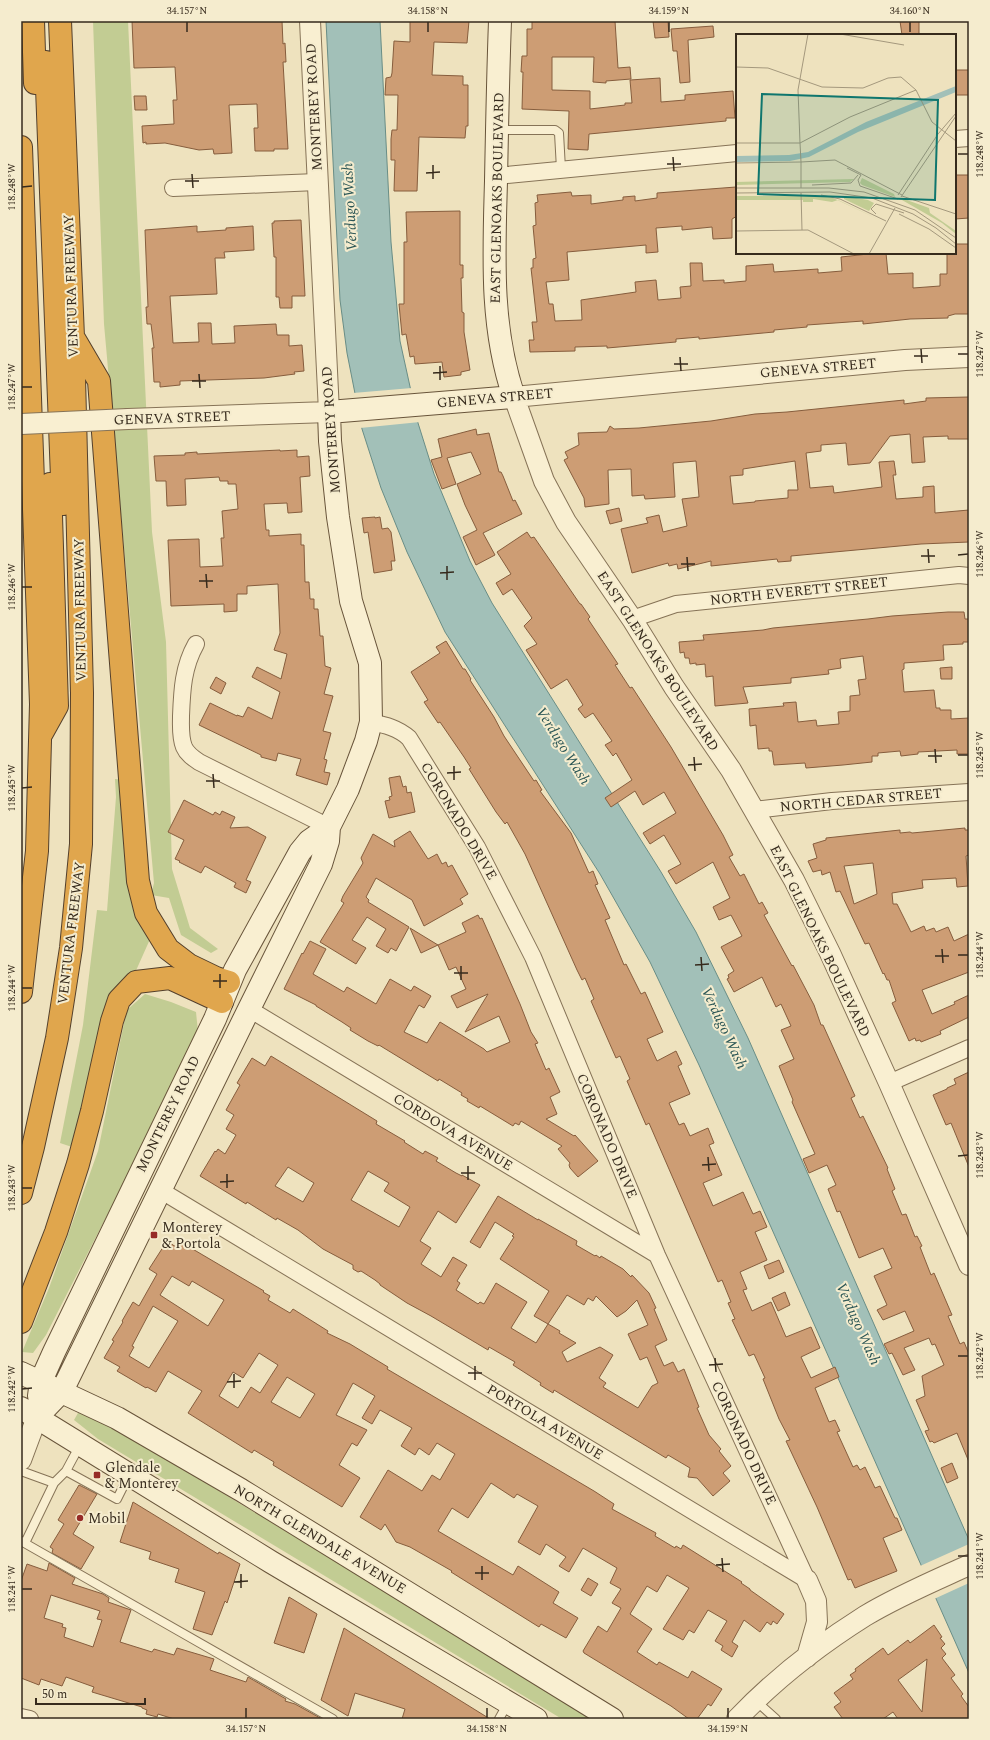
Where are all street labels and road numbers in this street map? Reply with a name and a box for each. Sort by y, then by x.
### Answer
street label: MONTEREY ROAD [300,43,328,171]
street label: EAST GLENOAKS BOULEVARD [485,92,509,304]
street label: VENTURA FREEWAY [58,214,84,358]
street label: GENEVA STREET [759,352,877,384]
street label: MONTEREY ROAD [316,366,346,494]
street label: GENEVA STREET [436,382,554,414]
street label: GENEVA STREET [113,405,231,431]
street label: VENTURA FREEWAY [68,538,92,682]
street label: EAST GLENOAKS BOULEVARD [592,567,724,755]
street label: NORTH EVERETT STREET [709,571,889,611]
street label: CORONADO DRIVE [415,758,503,884]
street label: NORTH CEDAR STREET [779,782,943,818]
street label: EAST GLENOAKS BOULEVARD [764,841,876,1041]
street label: VENTURA FREEWAY [52,861,90,1005]
street label: MONTEREY ROAD [131,1052,205,1176]
street label: CORONADO DRIVE [571,1070,643,1202]
street label: CORDOVA AVENUE [389,1088,517,1176]
street label: CORONADO DRIVE [706,1378,782,1508]
street label: PORTOLA AVENUE [483,1379,607,1465]
street label: NORTH GLENDALE AVENUE [230,1479,410,1599]

